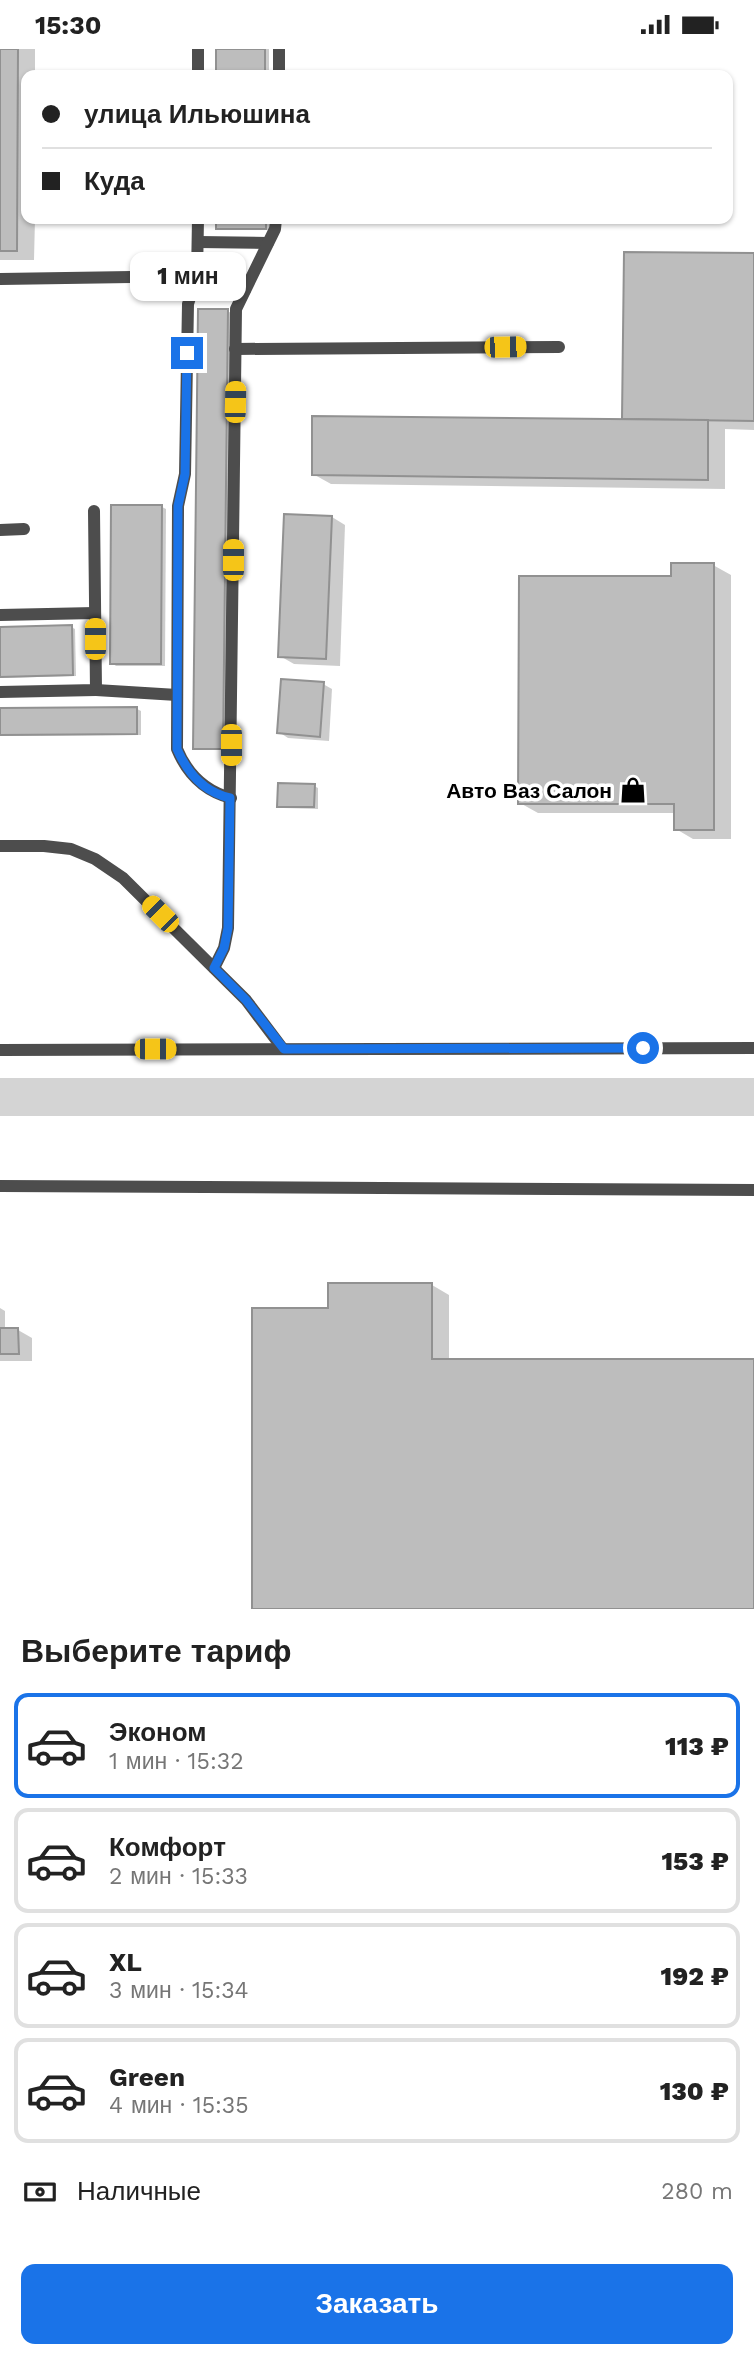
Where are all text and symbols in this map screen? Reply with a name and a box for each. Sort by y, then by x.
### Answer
text: 15:30 [35,10,101,40]
text: улица Ильюшина [84,99,310,129]
text: Куда [84,166,145,196]
callout: 1 мин [129,251,245,301]
text: 1 мин [157,263,219,290]
car [484,336,527,358]
route end [171,337,203,369]
car [225,381,246,423]
car [223,539,244,581]
car [85,618,106,660]
car [221,724,242,766]
shop icon: Авто Ваз Салон [618,775,648,805]
place label: Авто Ваз Салон [446,778,612,803]
car [138,892,183,936]
route start [627,1032,659,1064]
car [135,1039,177,1060]
text: Выберите тариф [21,1632,292,1670]
icon: car [25,1714,88,1777]
text: Эконом [109,1717,207,1747]
text: 113 ₽ [665,1731,729,1761]
text: 1 мин · 15:32 [109,1748,244,1775]
icon: car [25,1829,88,1892]
text: Комфорт [109,1832,226,1862]
text: 153 ₽ [662,1846,729,1876]
text: 2 мин · 15:33 [109,1863,248,1890]
icon: car [25,1944,88,2007]
text: XL [109,1947,142,1977]
text: 192 ₽ [661,1961,729,1991]
text: 3 мин · 15:34 [109,1977,249,2004]
icon: car [25,2059,88,2122]
text: Green [109,2062,185,2092]
text: 130 ₽ [660,2076,729,2106]
text: 4 мин · 15:35 [109,2092,249,2119]
icon: cash [21,2173,59,2211]
text: Наличные [77,2176,201,2206]
text: 280 m [661,2178,733,2205]
button: Заказать [21,2264,733,2344]

